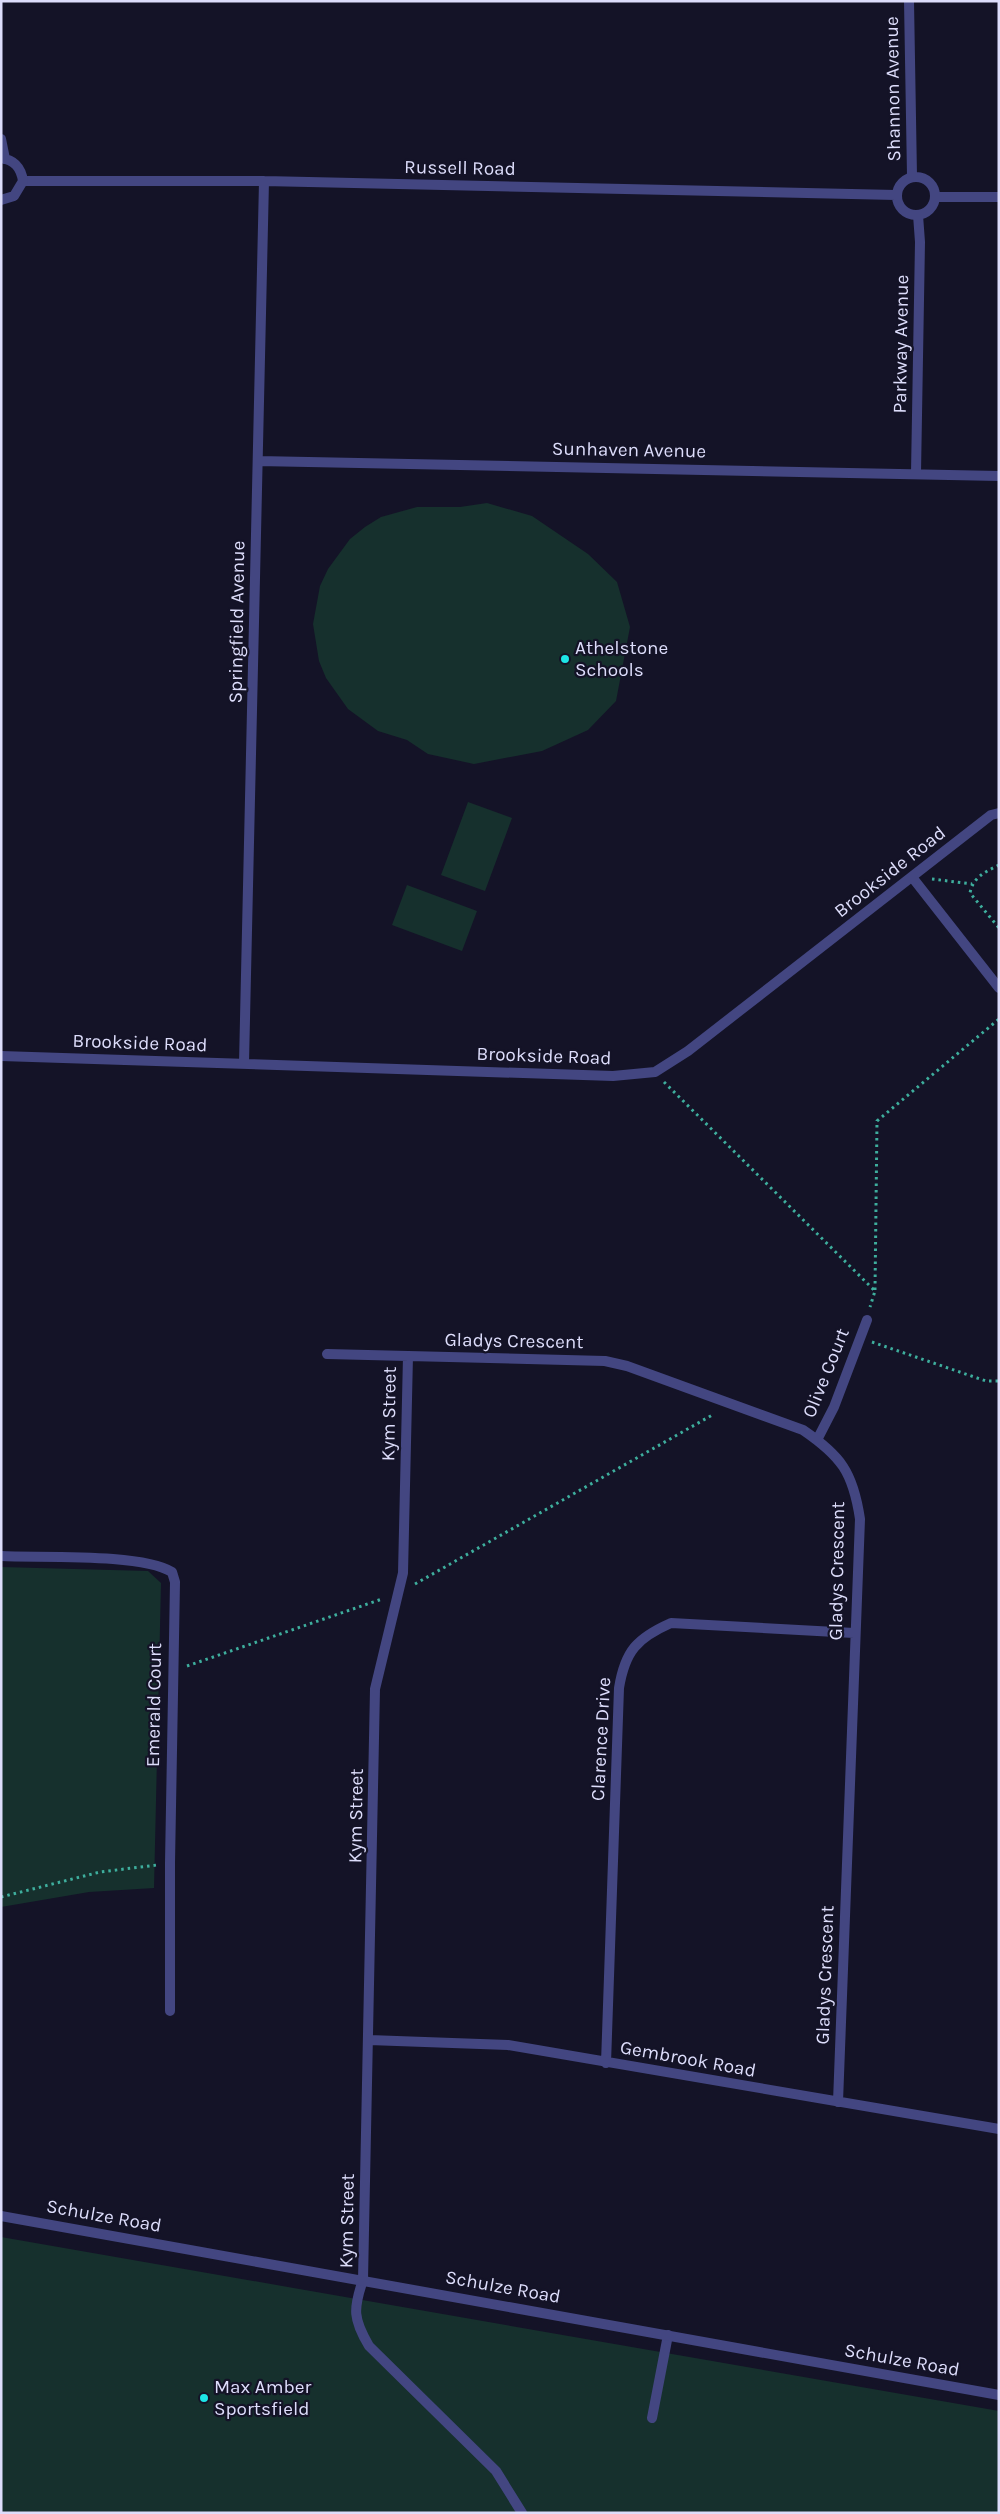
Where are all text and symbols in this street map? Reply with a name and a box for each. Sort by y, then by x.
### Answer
street label: Shannon Avenue [881,16,905,162]
street label: Russell Road [404,156,516,180]
street label: Parkway Avenue [889,274,913,414]
street label: Sunhaven Avenue [552,438,706,462]
street label: Springfield Avenue [225,540,249,704]
place label: Athelstone Schools [575,637,668,681]
marker: Athelstone Schools [559,653,571,665]
street label: Brookside Road [830,822,950,922]
street label: Brookside Road [72,1030,208,1056]
street label: Brookside Road [476,1043,612,1069]
street label: Olive Court [798,1325,854,1421]
street label: Gladys Crescent [444,1329,584,1353]
street label: Kym Street [377,1366,401,1462]
street label: Gladys Crescent [825,1501,849,1641]
street label: Emerald Court [142,1643,166,1767]
street label: Clarence Drive [587,1677,615,1801]
street label: Kym Street [344,1768,368,1864]
street label: Gladys Crescent [812,1905,838,2045]
street label: Gembrook Road [618,2036,758,2082]
street label: Kym Street [335,2173,359,2269]
street label: Schulze Road [45,2195,163,2237]
street label: Schulze Road [444,2266,562,2308]
street label: Schulze Road [843,2339,961,2381]
place label: Max Amber Sportsfield [214,2376,311,2420]
marker: Max Amber Sportsfield [198,2392,210,2404]

